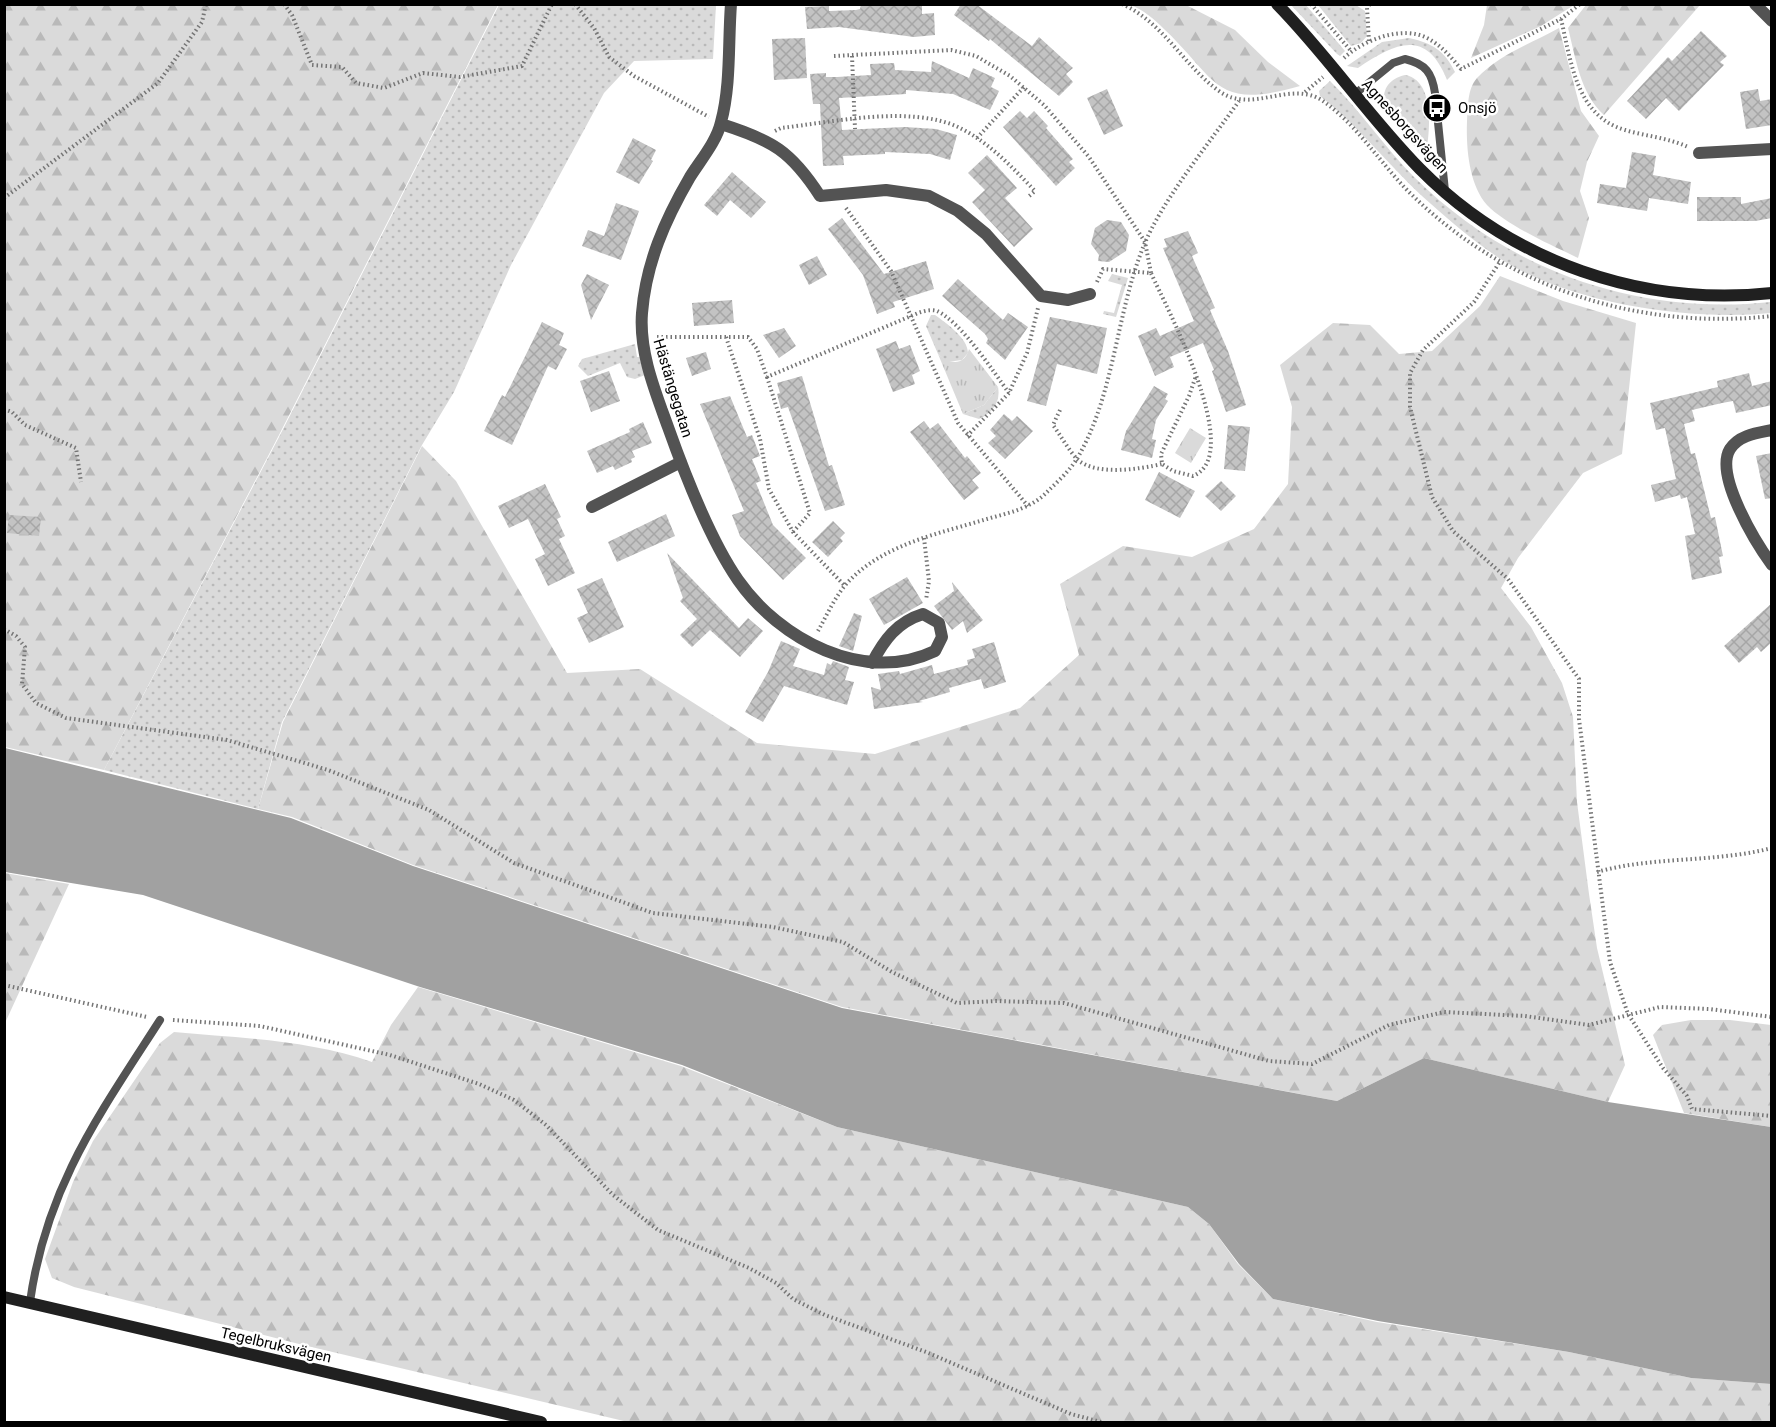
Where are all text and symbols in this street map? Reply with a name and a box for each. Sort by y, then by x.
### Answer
street label: Agnesborgsvägen [1358,75,1452,177]
bus stop icon: Onsjö [1421,92,1453,124]
place label: Onsjö [1458,99,1497,117]
street label: Hästängegatan [649,336,697,440]
street label: Tegelbruksvägen [219,1323,333,1367]

